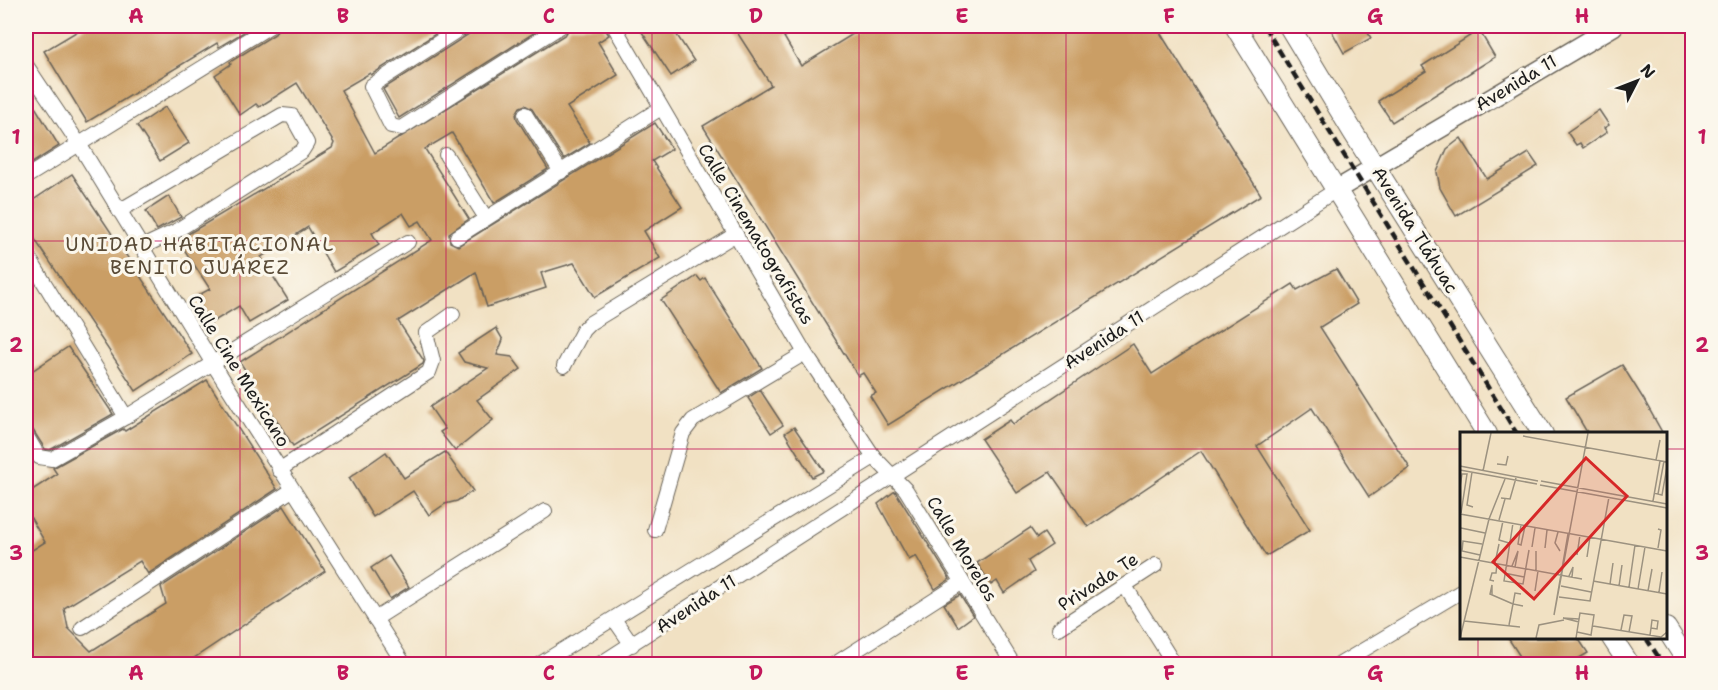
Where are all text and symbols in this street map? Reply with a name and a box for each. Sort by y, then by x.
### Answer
text: A [128,3,144,29]
text: B [337,3,349,29]
text: C [543,3,555,29]
text: D [749,3,763,29]
text: E [955,3,969,29]
text: F [1163,3,1175,29]
text: G [1367,3,1383,29]
text: H [1575,3,1589,29]
street label: Avenida 11 [1471,49,1561,117]
north arrow [1607,51,1667,111]
text: N [1636,60,1660,83]
text: 1 [11,124,21,150]
text: 1 [1697,124,1707,150]
street label: Calle Cinematografistas [692,139,820,329]
street label: Avenida Tláhuac [1366,162,1464,298]
district label: UNIDAD HABITACIONAL BENITO JUÁREZ [65,231,335,280]
street label: Calle Cine Mexicano [182,290,296,452]
street label: Avenida 11 [1059,305,1149,375]
text: 2 [9,332,23,358]
text: 2 [1695,332,1709,358]
inset map [1460,432,1667,639]
street label: Calle Morelos [921,492,1003,606]
text: 3 [9,540,23,566]
text: 3 [1695,540,1709,566]
street label: Privada Te [1053,547,1143,617]
street label: Avenida 11 [651,569,741,639]
text: A [128,660,144,686]
text: B [337,660,349,686]
text: C [543,660,555,686]
text: D [749,660,763,686]
text: E [955,660,969,686]
text: F [1163,660,1175,686]
text: G [1367,660,1383,686]
text: H [1575,660,1589,686]

